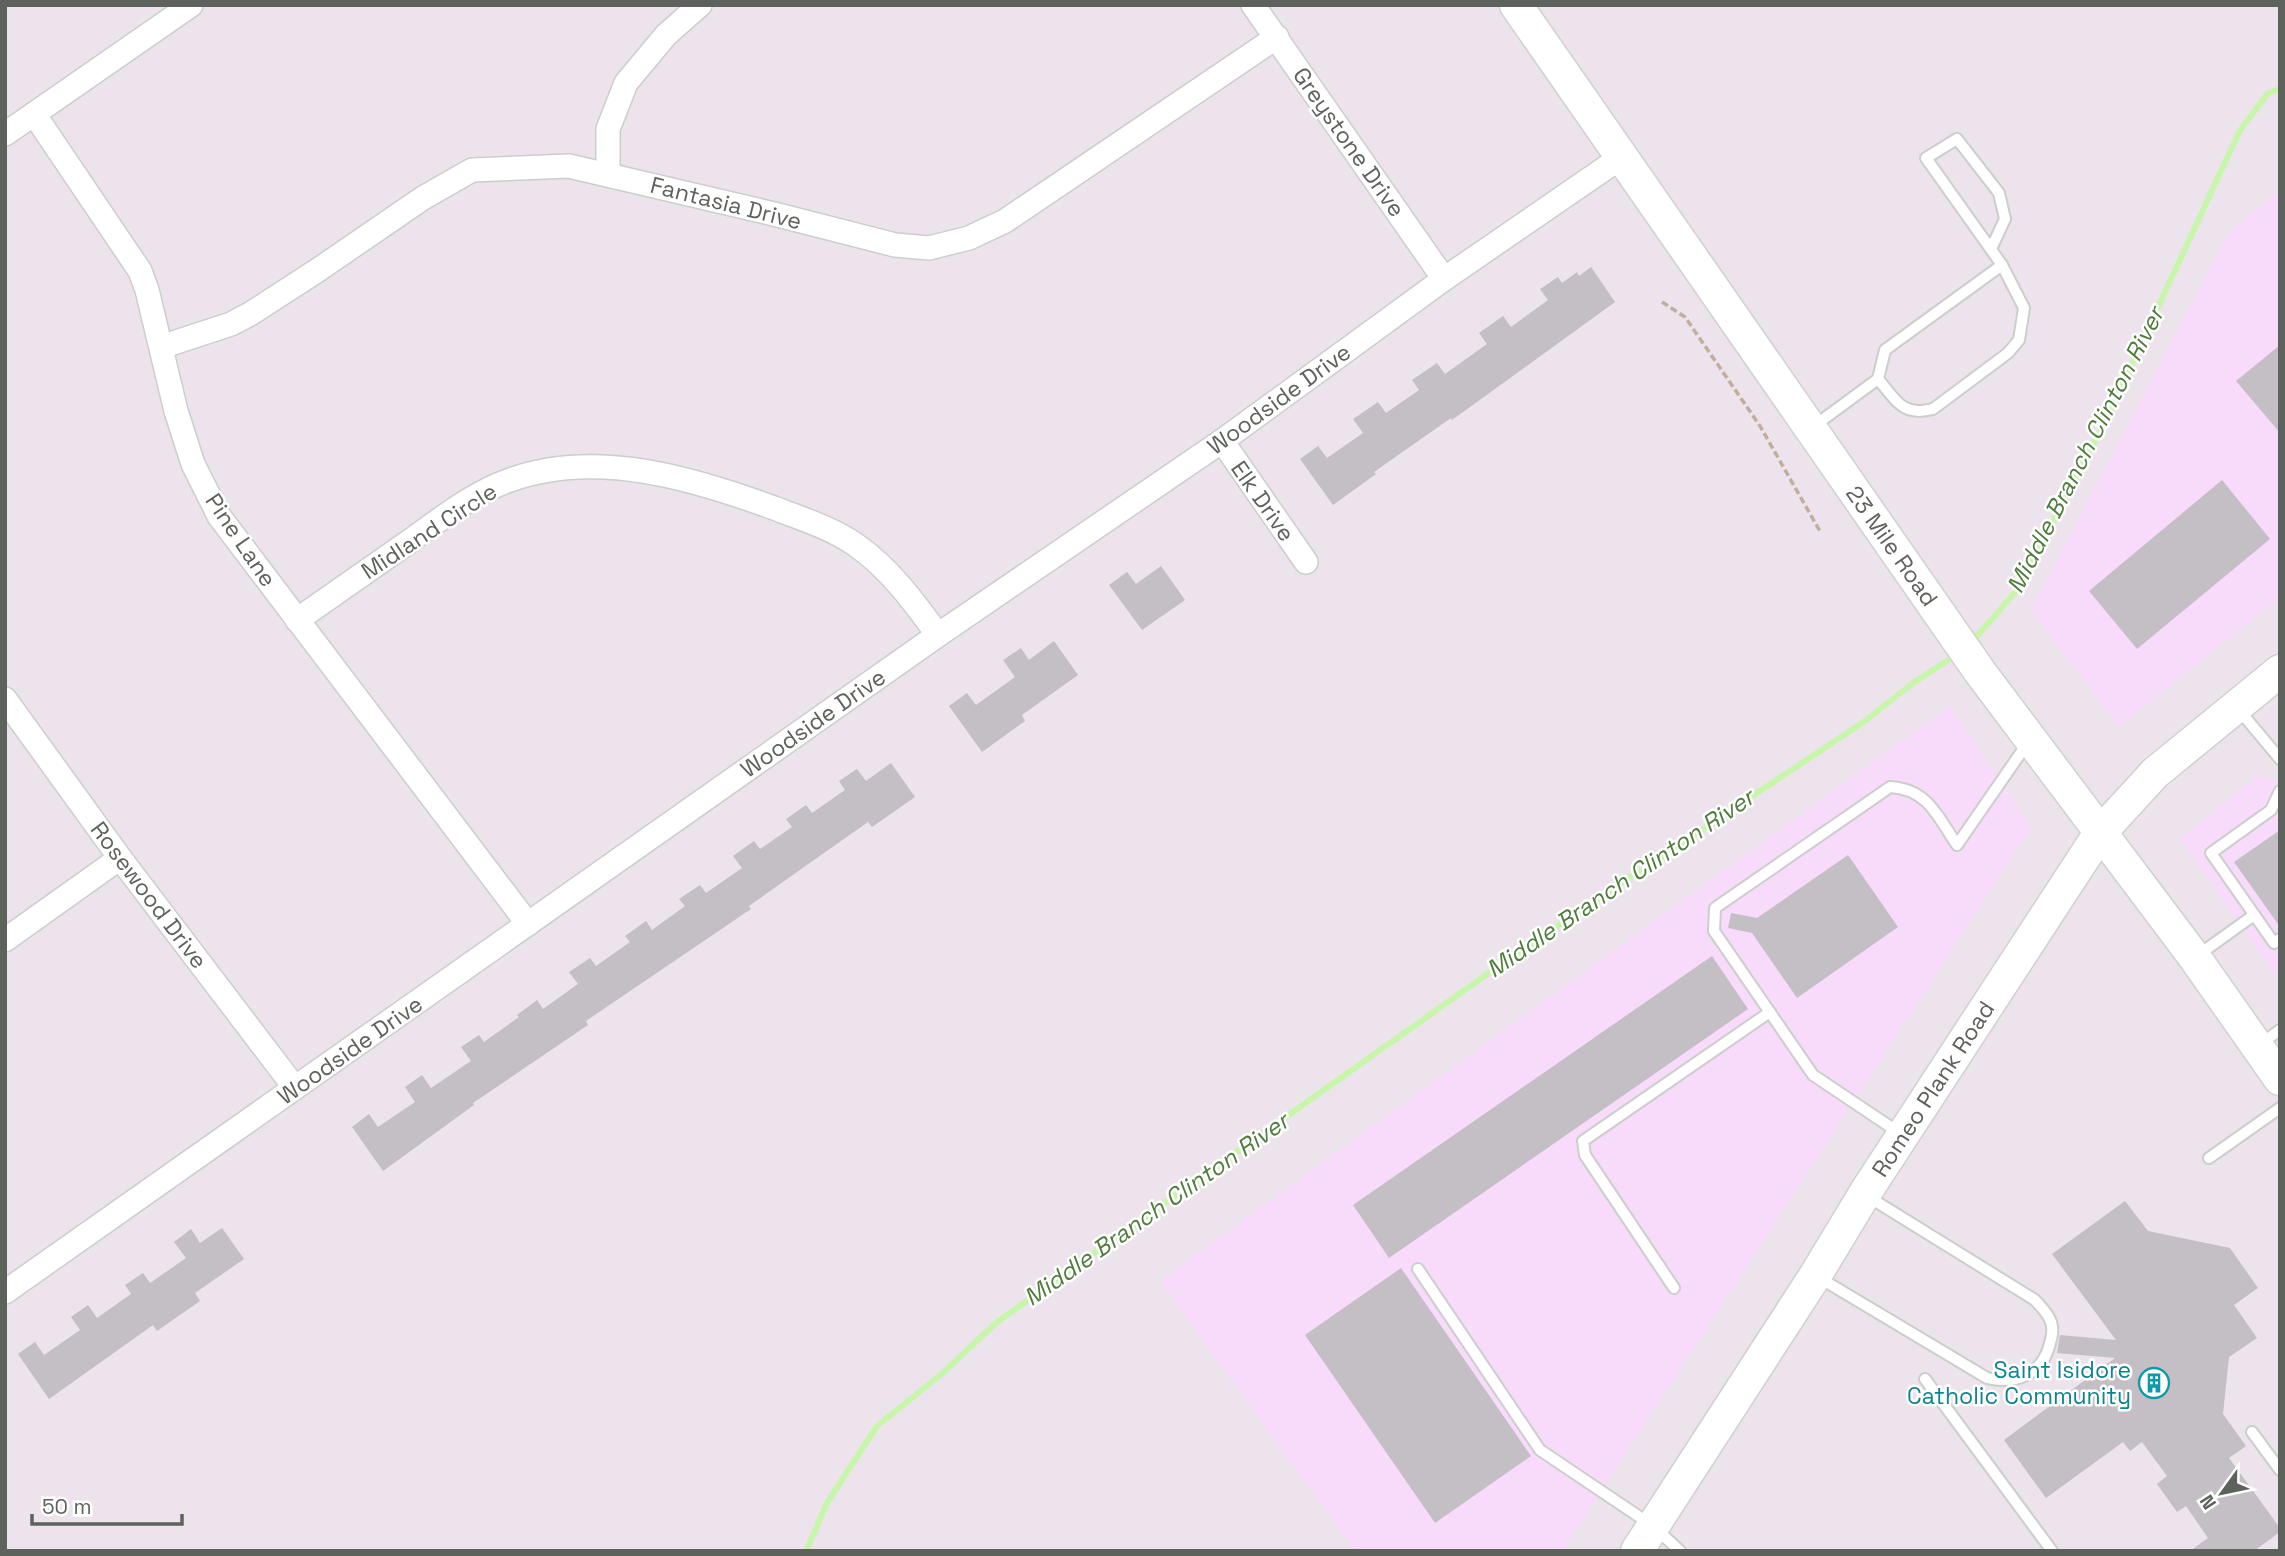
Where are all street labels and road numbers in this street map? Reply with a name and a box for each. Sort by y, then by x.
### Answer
street label: Greystone Drive [1286,61,1412,223]
street label: Fantasia Drive [647,170,805,236]
street label: Woodside Drive [1201,337,1357,461]
street label: Elk Drive [1224,455,1302,547]
street label: Midland Circle [356,476,502,586]
street label: 23 Mile Road [1839,480,1945,612]
street label: Pine Lane [199,487,283,593]
street label: Woodside Drive [735,662,891,784]
street label: Rosewood Drive [84,815,214,975]
street label: Woodside Drive [272,989,428,1111]
street label: Romeo Plank Road [1865,995,2001,1183]

